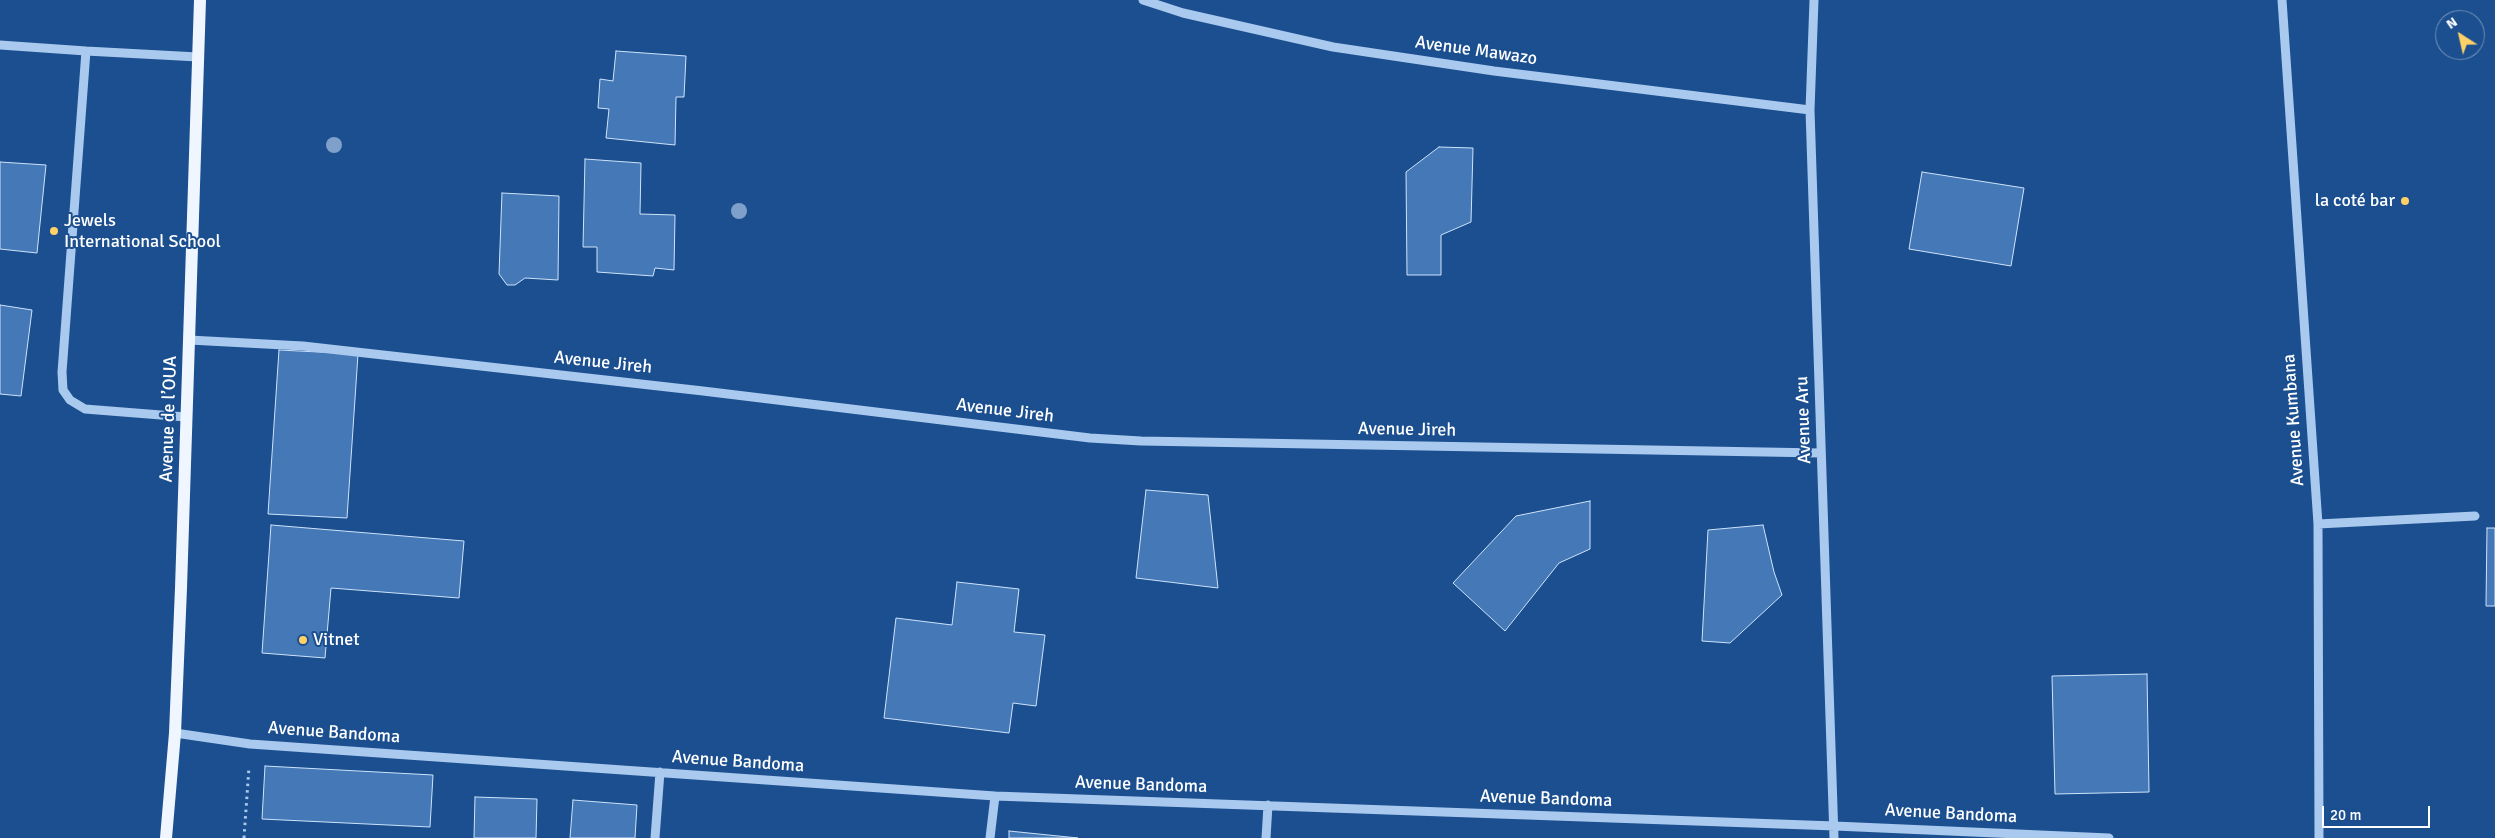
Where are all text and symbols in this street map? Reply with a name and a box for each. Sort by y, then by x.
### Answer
north arrow [2435,10,2485,60]
text: N [2443,13,2461,33]
street label: Avenue Mawazo [1414,32,1538,70]
place label: la coté bar [2315,190,2395,212]
marker: la coté bar [2399,195,2411,207]
place label: Jewels International School [64,210,221,252]
marker: Jewels International School [48,225,60,237]
street label: Avenue Jireh [553,347,653,379]
street label: Avenue Kumbana [2279,353,2309,487]
street label: Avenue de l’OUA [156,355,182,483]
street label: Avenue Aru [1792,376,1816,464]
street label: Avenue Jireh [955,394,1055,428]
street label: Avenue Jireh [1358,418,1456,442]
place label: Vitnet [313,629,360,651]
marker: Vitnet [297,634,309,646]
street label: Avenue Bandoma [267,718,401,748]
street label: Avenue Bandoma [671,747,805,777]
street label: Avenue Bandoma [1074,772,1208,798]
street label: Avenue Bandoma [1479,786,1613,812]
scale bar [2325,796,2432,828]
street label: Avenue Bandoma [1884,800,2018,828]
text: 20 m [2330,806,2361,824]

